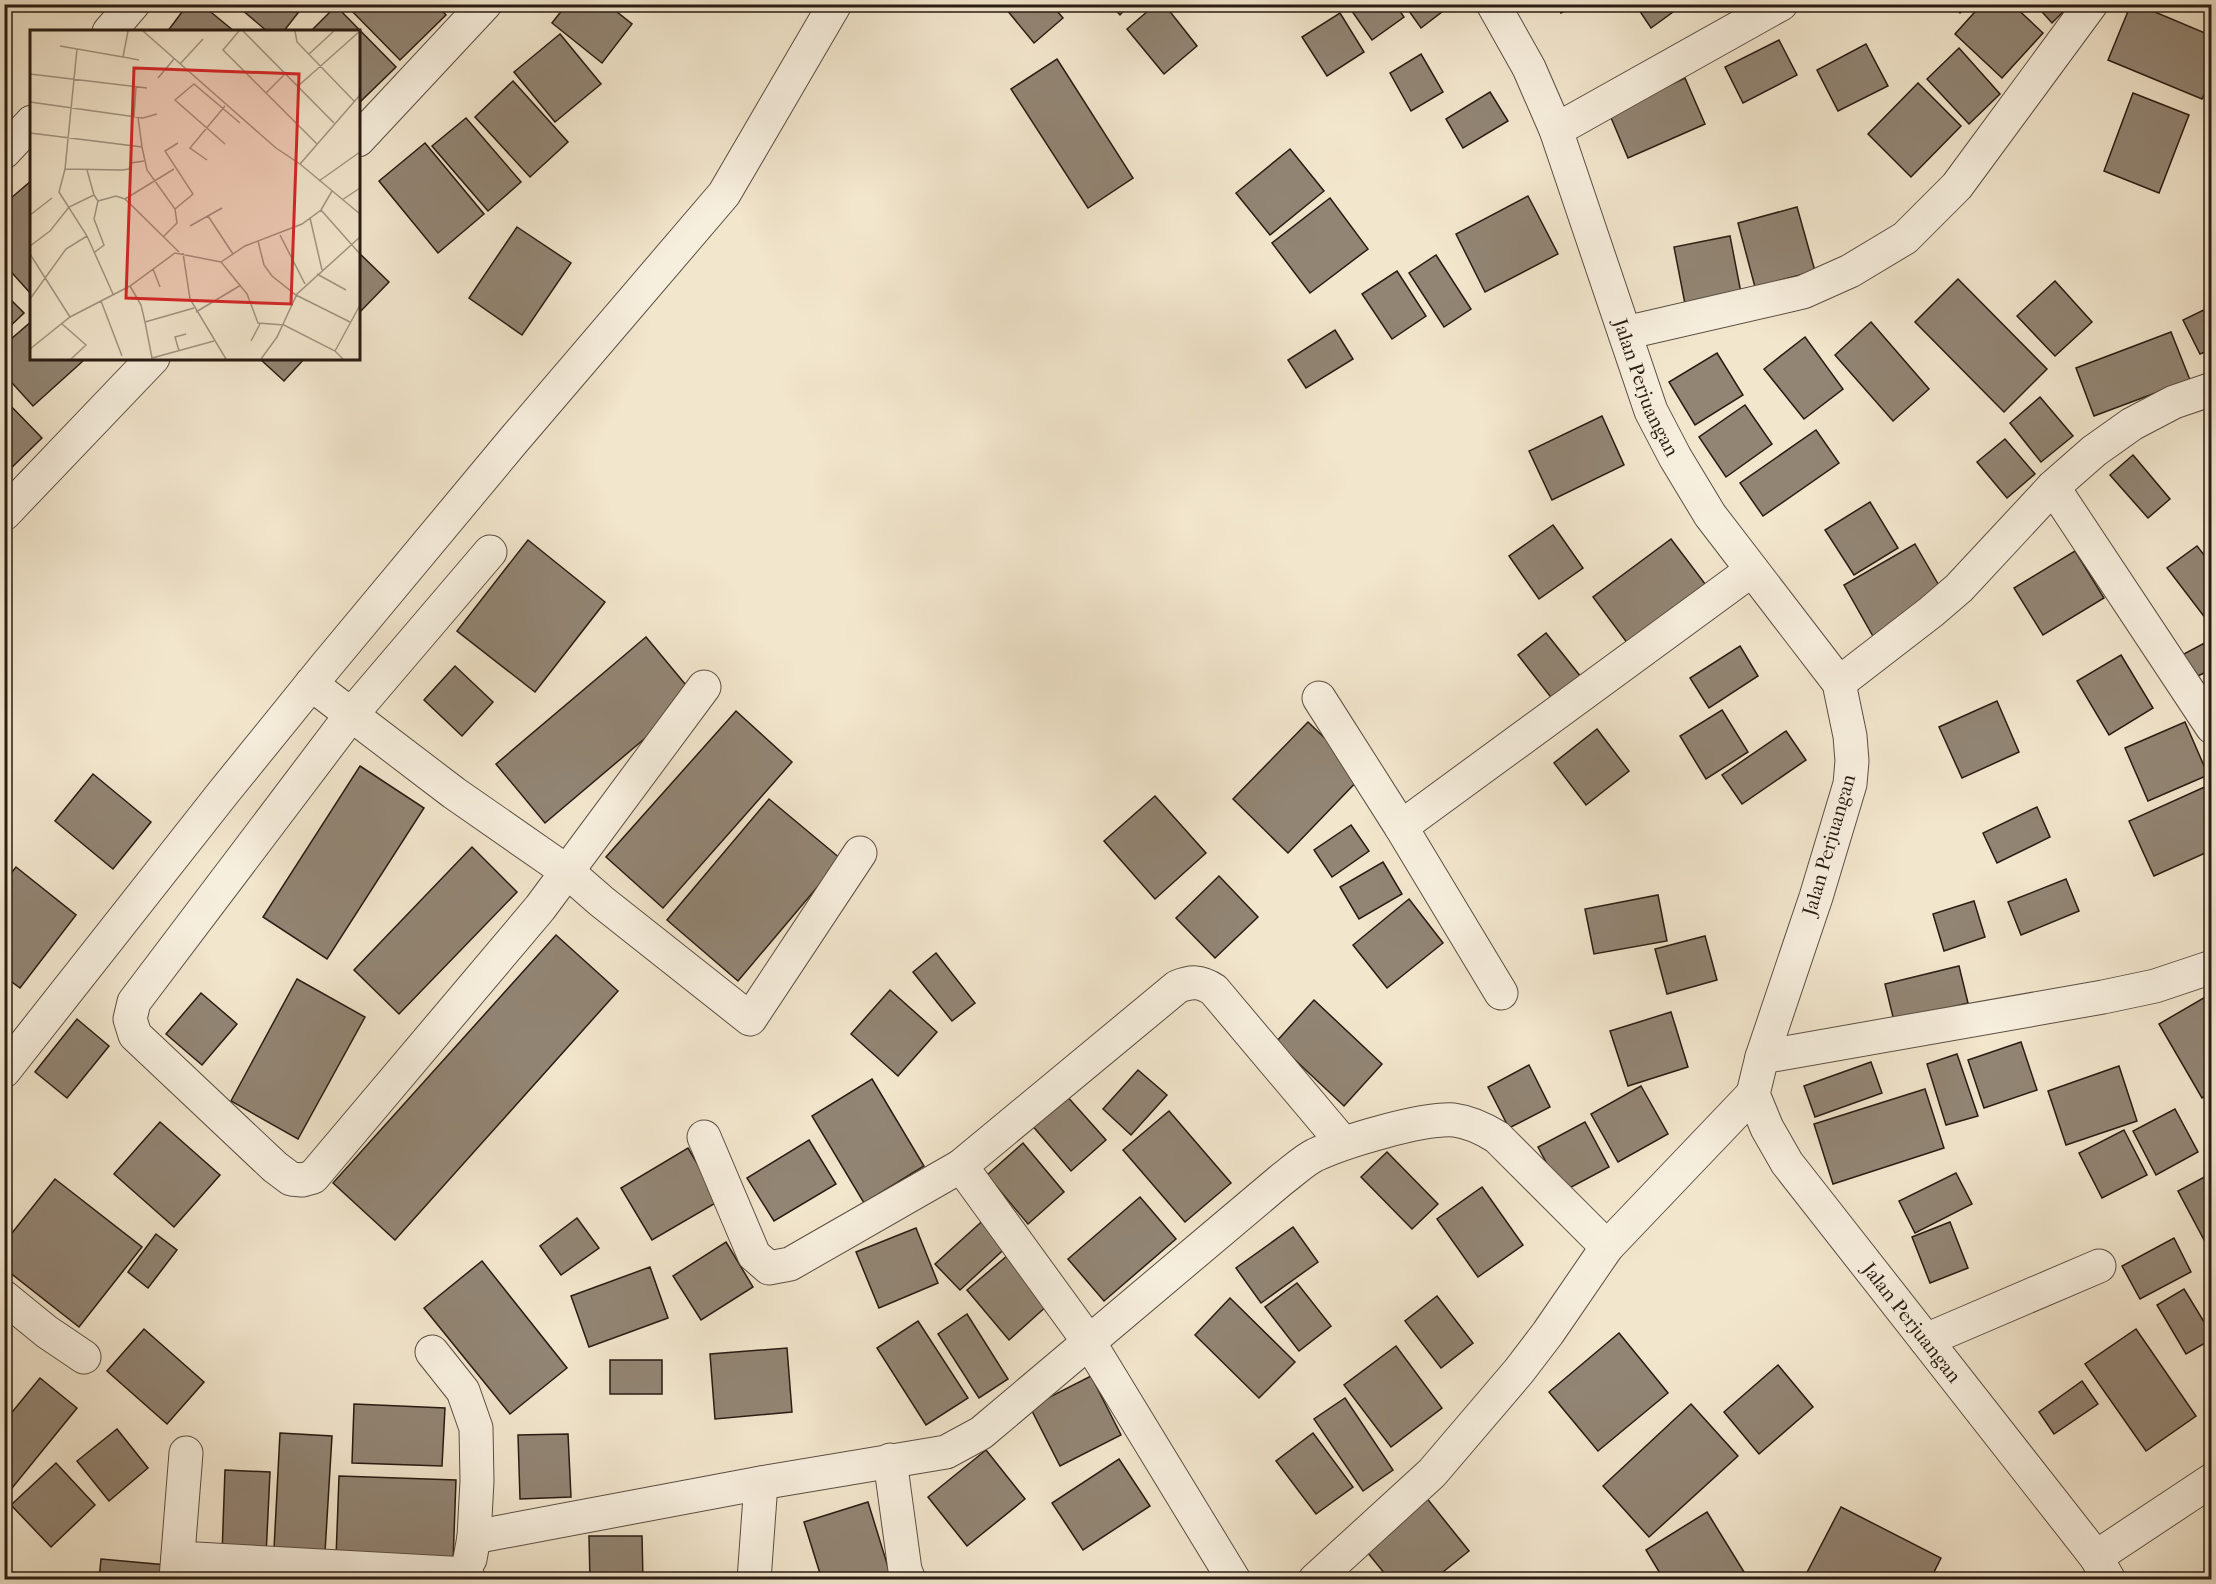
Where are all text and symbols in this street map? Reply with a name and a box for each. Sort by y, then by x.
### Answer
inset map [30,30,360,360]
street label: Jalan Perjuangan [1608,314,1684,461]
street label: Jalan Perjuangan [1797,771,1860,920]
street label: Jalan Perjuangan [1857,1256,1966,1387]

